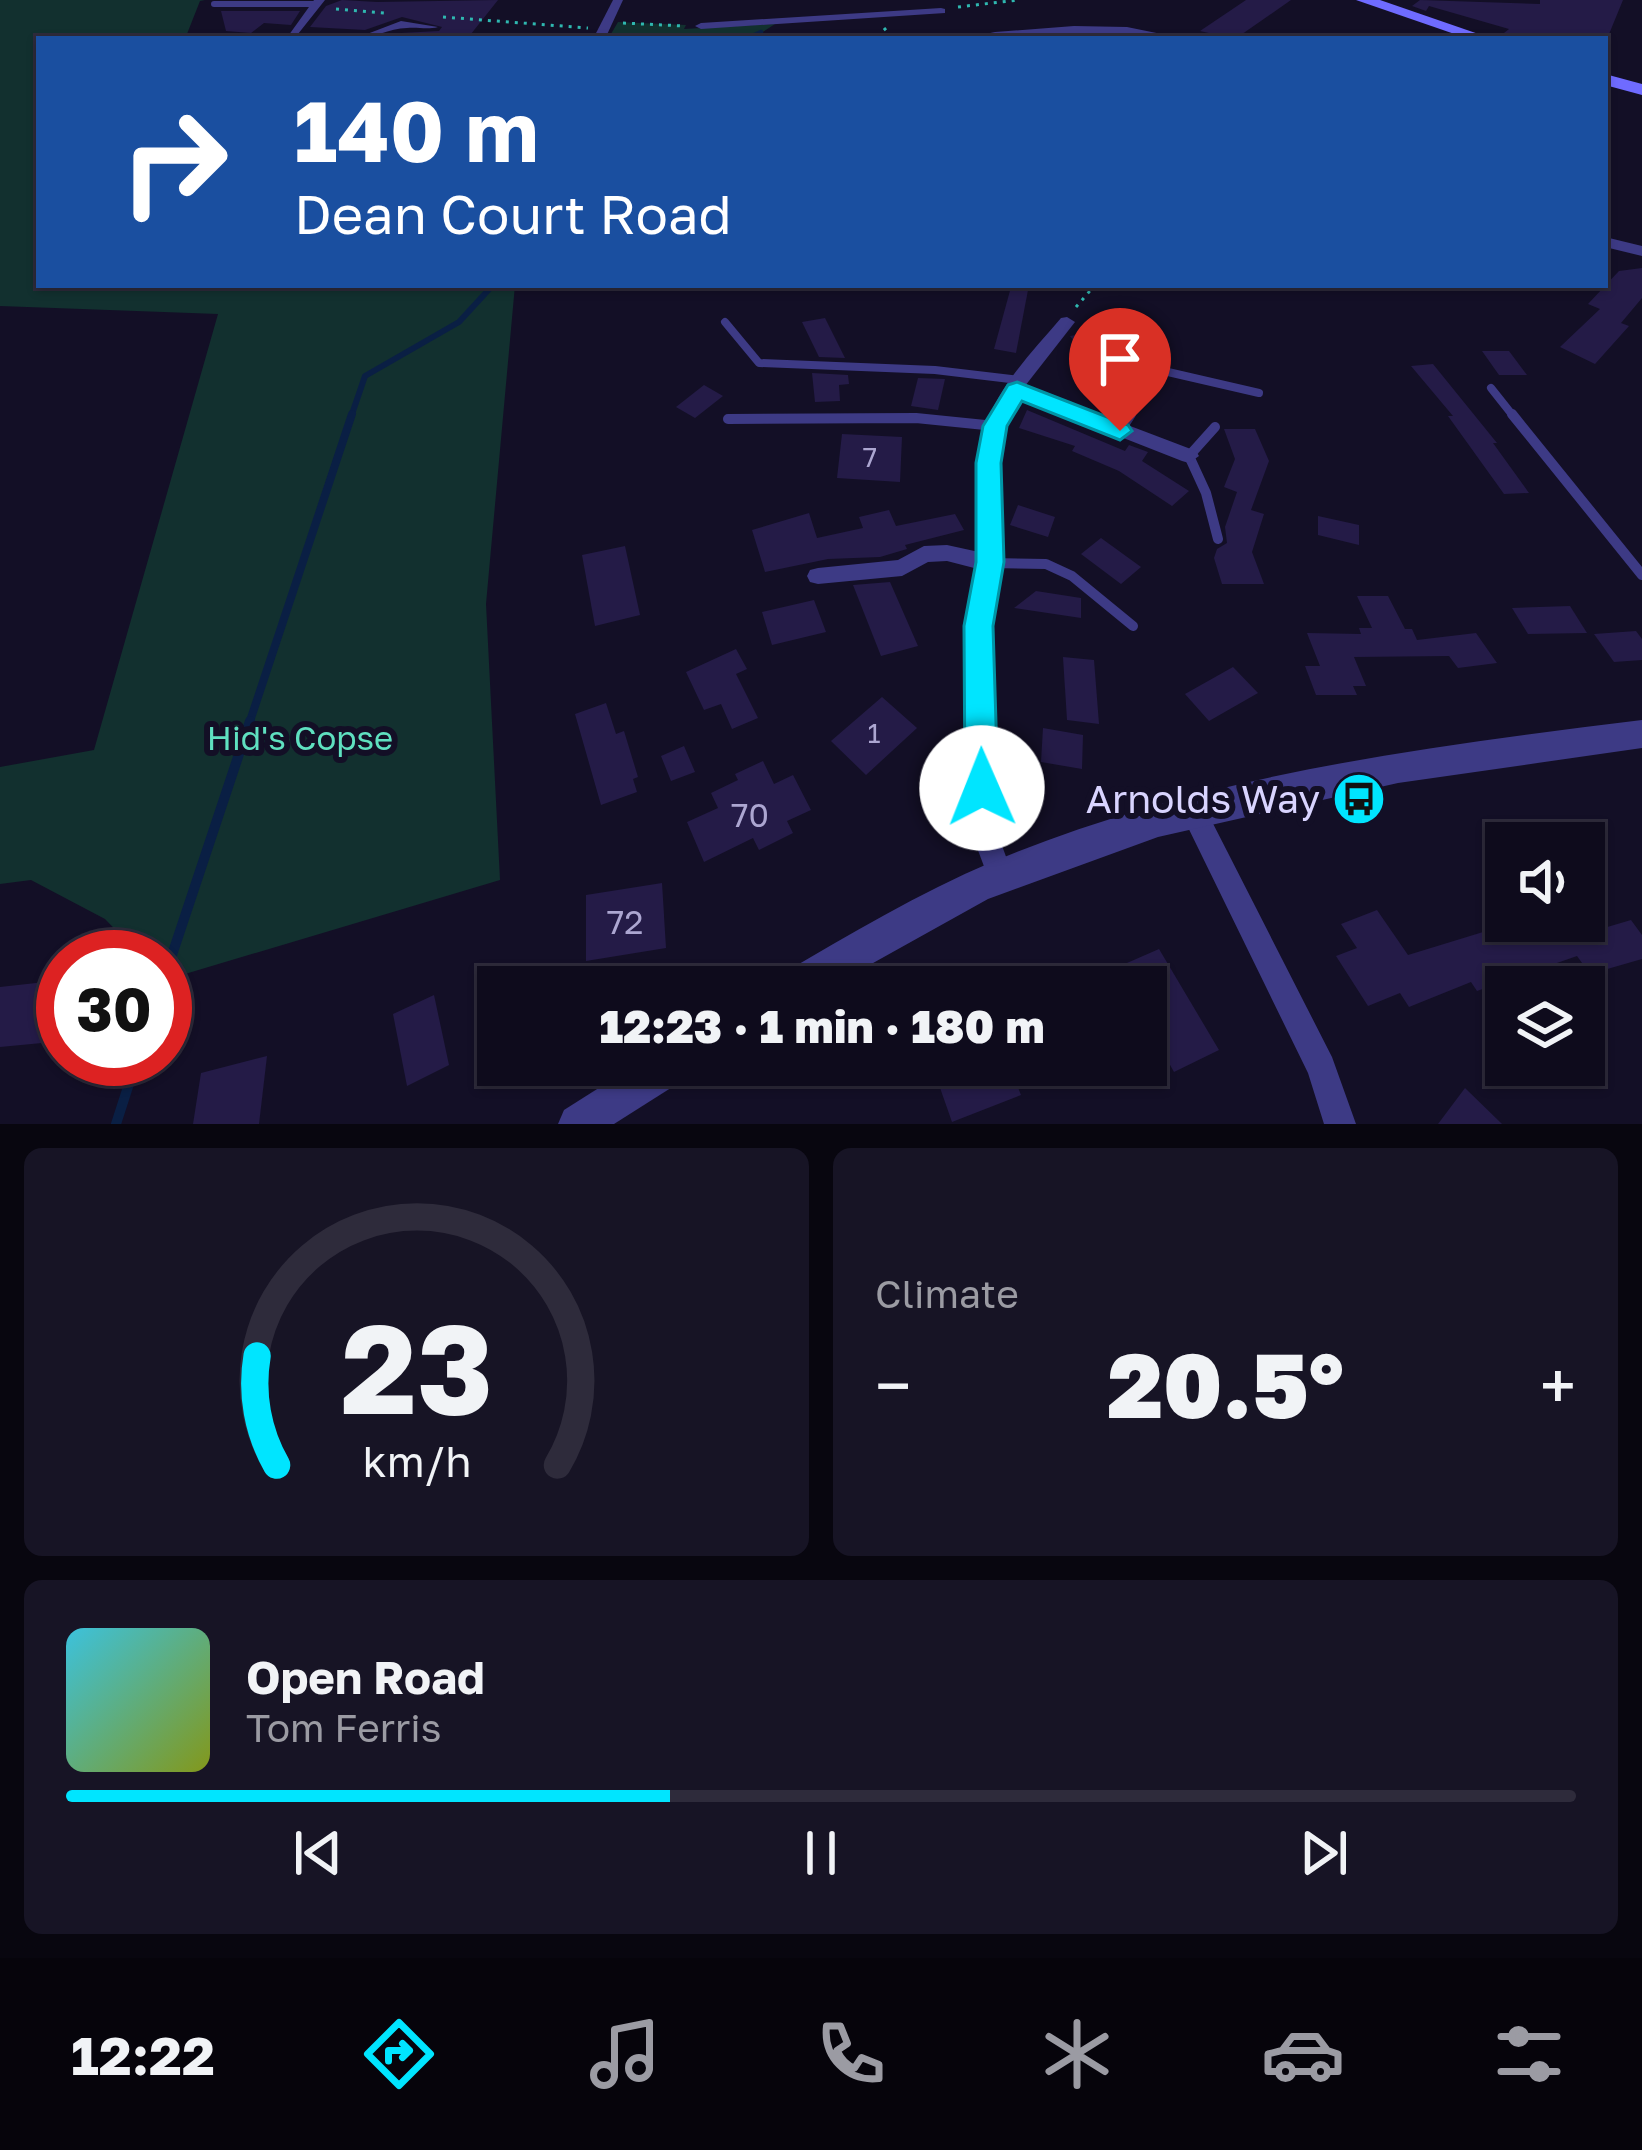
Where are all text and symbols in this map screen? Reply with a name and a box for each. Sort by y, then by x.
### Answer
text: 140 m [294,80,539,180]
icon: right [96,84,252,240]
text: Dean Court Road [294,181,732,246]
pin [1069,308,1171,431]
icon: arrive [1087,326,1153,392]
house number: 7 [863,441,877,473]
house number: 1 [867,717,881,749]
park label: Hid's Copse [207,718,393,757]
position arrow [919,725,1045,851]
bus stop icon: Arnolds Way [1331,771,1387,827]
place label: Arnolds Way [1086,775,1320,822]
house number: 70 [731,795,769,834]
map controls [1485,822,1605,1086]
button: sound [1485,822,1605,942]
house number: 72 [607,902,643,941]
speed limit sign: 30 [36,930,192,1086]
button: layers [1485,966,1605,1086]
text: 12:23 · 1 min · 180 m [599,999,1045,1053]
text: Climate [875,1270,1019,1317]
text: 23 [340,1292,493,1441]
text: 20.5° [1107,1330,1344,1438]
text: − [875,1345,911,1425]
text: + [1540,1345,1576,1425]
text: km/h [362,1435,471,1486]
text: Open Road [246,1650,485,1704]
text: Tom Ferris [246,1704,441,1751]
icon: previous [285,1820,351,1886]
icon: pause [788,1820,854,1886]
icon: next [1291,1820,1357,1886]
icon: directions [357,2012,441,2096]
icon: music [583,2012,667,2096]
icon: phone [809,2012,893,2096]
icon: climate [1035,2012,1119,2096]
icon: car [1261,2012,1345,2096]
icon: filters [1487,2012,1571,2096]
text: 12:22 [71,2022,215,2087]

